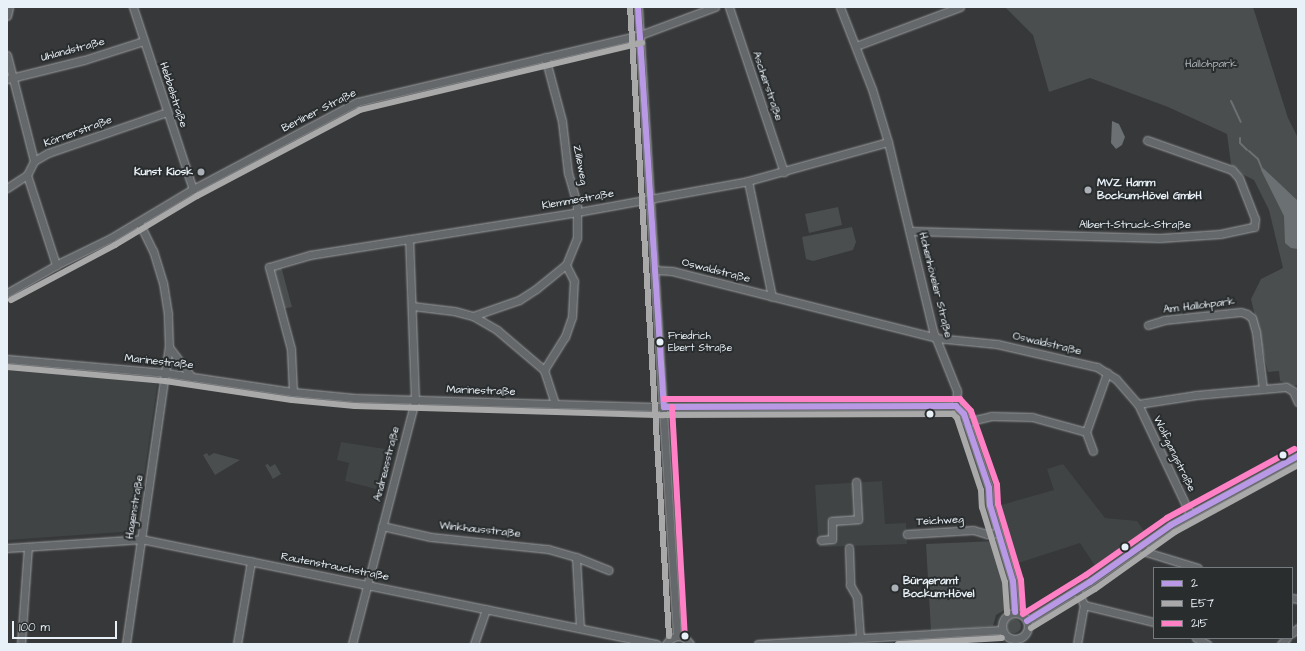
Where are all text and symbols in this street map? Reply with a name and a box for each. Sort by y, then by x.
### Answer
street label: Uhlandstraße [40,35,106,65]
street label: Ascherstraße [749,50,785,122]
park label: Hallohpark [1185,57,1237,71]
street label: Hebbelstraße [156,61,190,129]
street label: Berliner Straße [279,86,359,136]
street label: Körnerstraße [42,114,114,150]
street label: Zilleweg [570,144,590,186]
place label: Kunst Kiosk [134,165,193,179]
marker: Kunst Kiosk [196,167,206,177]
place label: MVZ Hamm Bockum-Hövel GmbH [1097,177,1202,203]
marker: MVZ Hamm Bockum-Hövel GmbH [1082,184,1094,196]
street label: Klemmestraße [541,187,615,213]
street label: Albert-Struck-Straße [1079,218,1191,232]
street label: Hohenhöveler Straße [916,231,954,339]
street label: Oswaldstraße [680,256,752,286]
street label: Am Hallohpark [1163,295,1235,317]
place label: Friedrich Ebert Straße [668,330,732,354]
street label: Oswaldstraße [1011,330,1083,358]
marker: Friedrich Ebert Straße [655,337,665,347]
street label: Marinestraße [124,352,194,372]
street label: Marinestraße [446,383,516,399]
unlabelled marker [925,409,935,419]
street label: Wolfgangstraße [1150,414,1198,494]
street label: Andreasstraße [371,425,403,503]
unlabelled marker [1278,450,1288,460]
street label: Hagenstraße [123,474,147,540]
street label: Teichweg [916,513,964,529]
street label: Winkhausstraße [439,519,521,541]
unlabelled marker [1120,542,1130,552]
street label: Rautenstrauchstraße [280,550,390,584]
legend [1153,567,1293,639]
place label: Bürgeramt Bockum-Hövel [903,575,975,601]
text: 2 [1191,575,1198,592]
marker: Bürgeramt Bockum-Hövel [890,583,900,593]
text: E57 [1191,595,1214,612]
scale bar [14,613,119,639]
text: 215 [1191,615,1208,632]
text: 100 m [19,619,50,636]
unlabelled marker [680,631,690,641]

